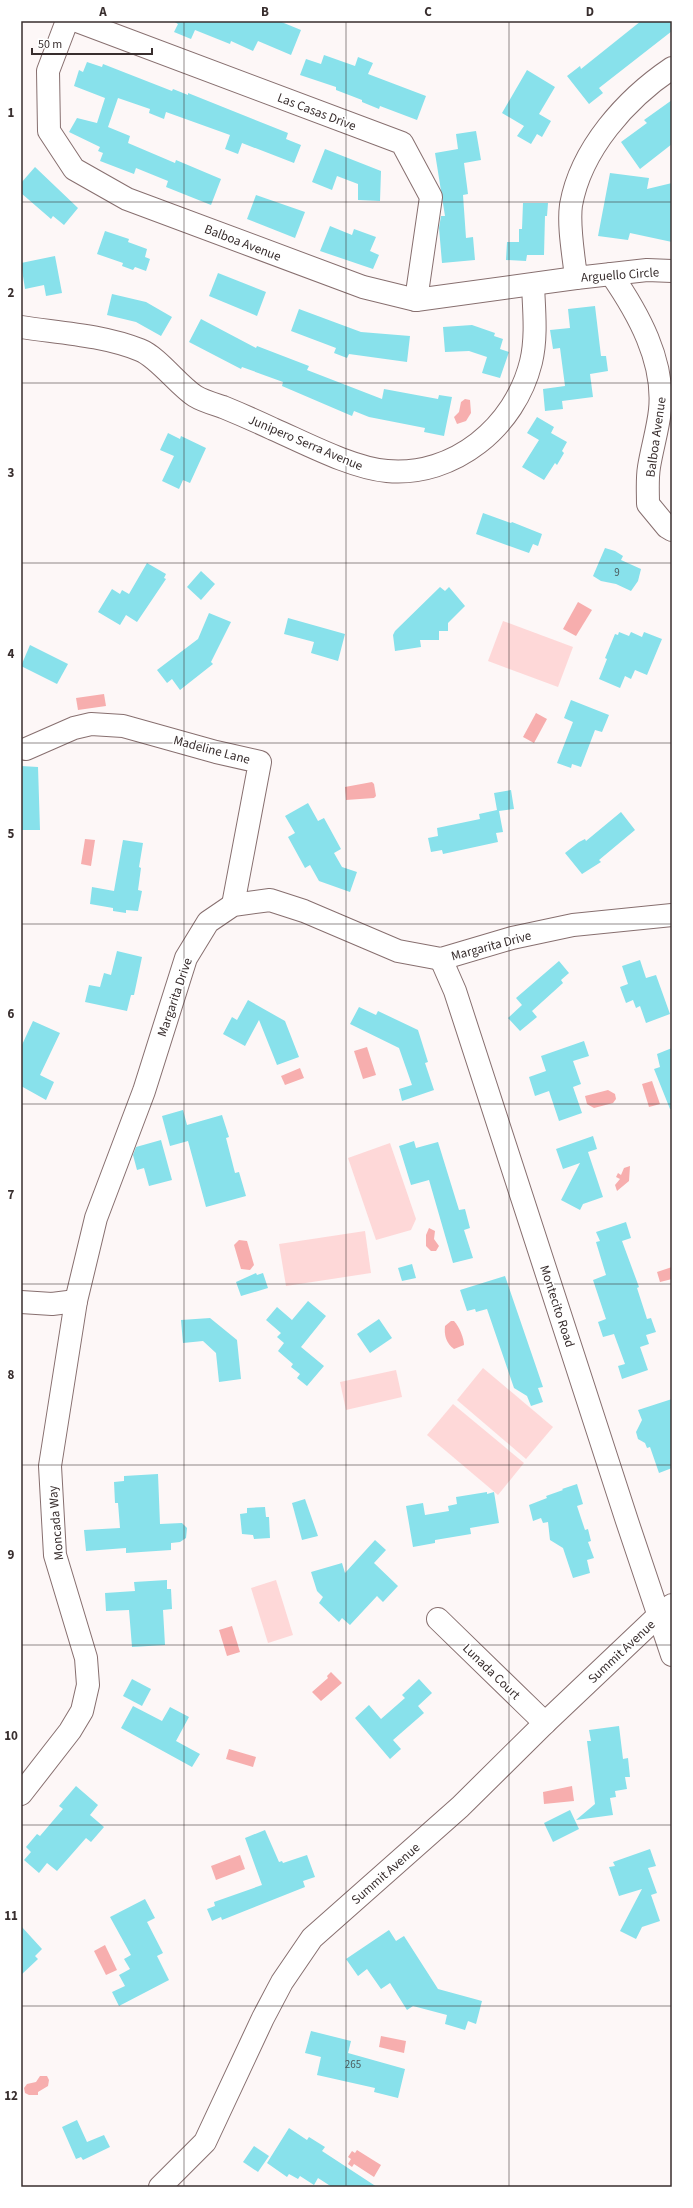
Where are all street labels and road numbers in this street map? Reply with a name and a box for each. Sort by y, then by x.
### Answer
street label: Las Casas Drive [275,89,359,135]
street label: Balboa Avenue [202,220,284,266]
street label: Arguello Circle [580,263,660,287]
street label: Balboa Avenue [641,396,671,478]
street label: Junipero Serra Avenue [246,411,366,475]
street label: Madeline Lane [171,731,252,769]
street label: Margarita Drive [449,927,533,965]
street label: Margarita Drive [153,955,197,1039]
street label: Montecito Road [535,1263,579,1350]
street label: Moncada Way [44,1485,68,1561]
street label: Summit Avenue [584,1616,659,1688]
street label: Lunada Court [459,1640,525,1704]
street label: Summit Avenue [347,1839,424,1909]

